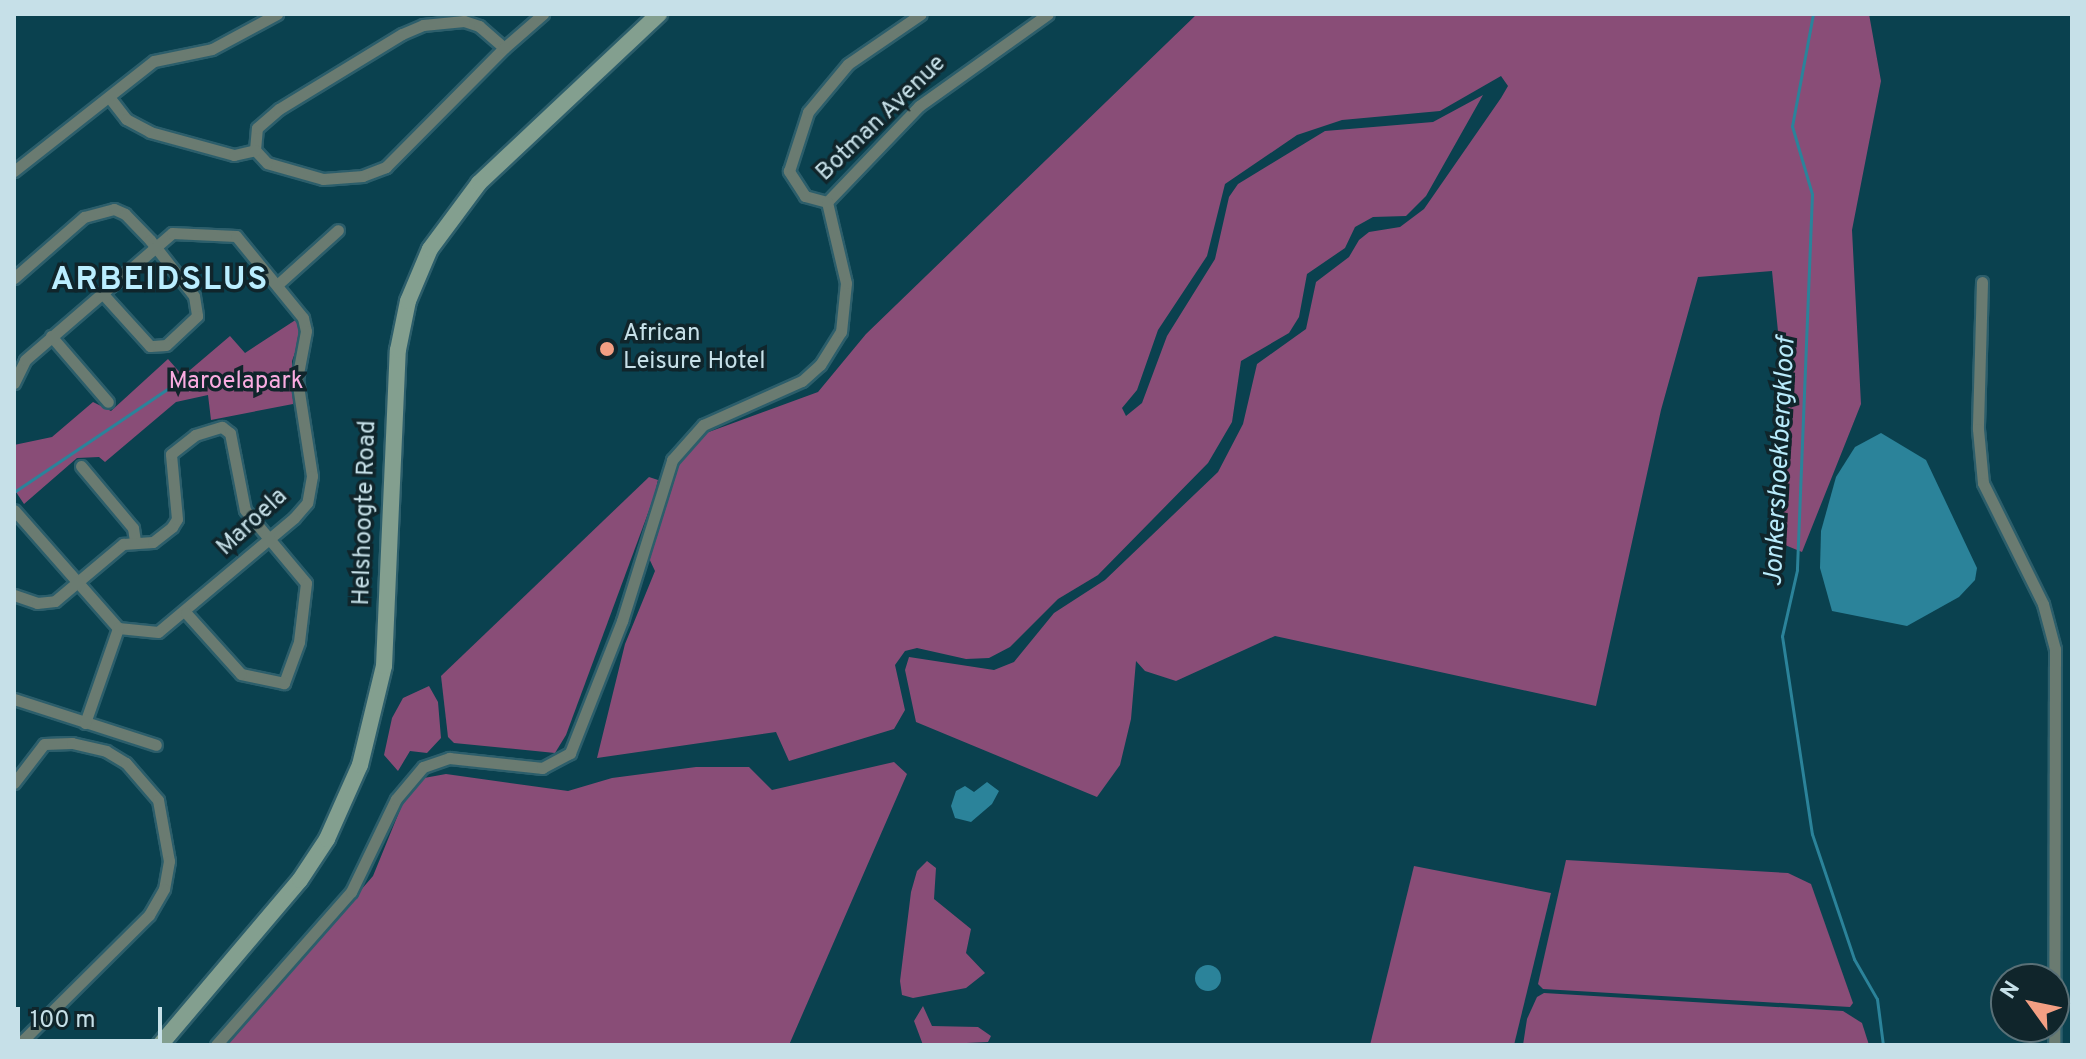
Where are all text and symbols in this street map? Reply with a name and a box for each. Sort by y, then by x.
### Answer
street label: Botman Avenue [811,50,953,188]
district label: ARBEIDSLUS [51,262,269,300]
place label: African Leisure Hotel [623,321,765,377]
water label: Jonkershoekbergkloof [1759,336,1803,588]
marker: African Leisure Hotel [598,340,616,358]
park label: Maroelapark [169,369,303,397]
street label: Helshoogte Road [348,420,384,606]
street label: Maroela [212,483,294,563]
north arrow [1990,963,2070,1043]
text: N [1996,977,2027,1005]
scale bar [20,991,166,1041]
text: 100 m [30,1006,96,1036]

